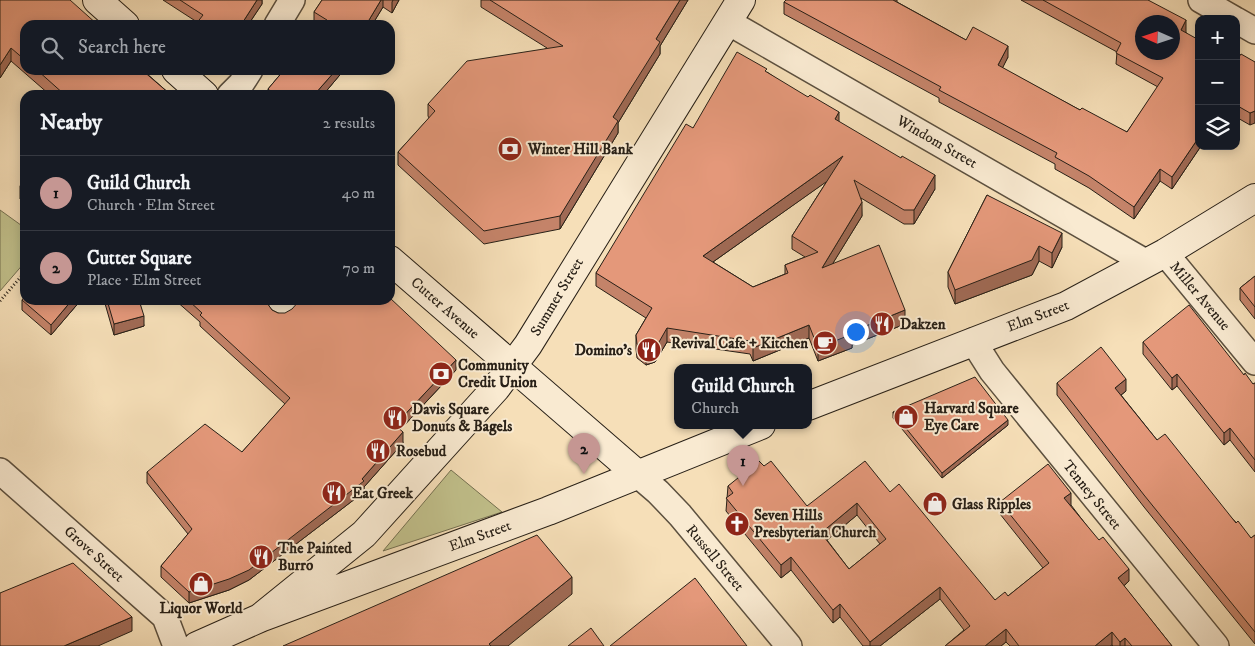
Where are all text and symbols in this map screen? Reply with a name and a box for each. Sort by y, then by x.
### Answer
north arrow [1135,15,1180,60]
map controls [1195,15,1240,150]
button: + [1195,15,1240,60]
search box [20,20,395,75]
icon: search [38,34,66,62]
text: Search here [78,36,166,59]
button: − [1195,60,1240,105]
button: layers [1195,105,1240,150]
text: Nearby [40,110,102,136]
street label: Windom Street [892,111,981,173]
text: 2 results [323,113,375,133]
bank icon: Winter Hill Bank [497,136,523,162]
place label: Winter Hill Bank [527,140,634,159]
text: Guild Church [87,172,190,195]
text: 1 [53,183,59,203]
text: 40 m [342,183,375,203]
text: Church · Elm Street [87,195,215,215]
text: Cutter Square [87,247,192,270]
street label: Summer Street [526,254,588,340]
street label: Miller Avenue [1165,257,1235,335]
text: 2 [52,258,60,278]
text: 70 m [343,258,375,278]
text: Place · Elm Street [87,270,201,290]
street label: Cutter Avenue [407,273,483,343]
street label: Elm Street [1004,295,1072,337]
restaurant icon: Dakzen [869,311,895,337]
place label: Dakzen [900,315,946,334]
your location [843,319,869,345]
cafe icon: Revival Cafe + Kitchen [812,330,838,356]
place label: Revival Cafe + Kitchen [671,334,808,353]
restaurant icon: Domino's [636,337,662,363]
place label: Domino's [575,341,632,360]
place label: Community Credit Union [458,356,537,392]
bank icon: Community Credit Union [428,361,454,387]
popup [674,364,812,429]
text: Guild Church [691,375,795,398]
text: Church [691,398,739,418]
place label: Harvard Square Eye Care [924,399,1019,435]
place label: Davis Square Donuts & Bagels [412,400,512,436]
shop icon: Harvard Square Eye Care [893,404,919,430]
restaurant icon: Davis Square Donuts & Bagels [382,405,408,431]
pin: 2 [568,433,600,474]
restaurant icon: Rosebud [365,438,391,464]
place label: Rosebud [396,442,447,461]
pin: 1 [727,445,759,486]
street label: Tenney Street [1058,456,1126,534]
restaurant icon: Eat Greek [321,480,347,506]
place label: Eat Greek [352,484,414,503]
shop icon: Glass Ripples [922,491,948,517]
place label: Glass Ripples [952,495,1031,514]
place label: Seven Hills Presbyterian Church [754,506,877,542]
church icon: Seven Hills Presbyterian Church [724,511,750,537]
street label: Elm Street [446,516,514,556]
street label: Russell Street [682,521,748,595]
street label: Grove Street [60,522,128,586]
place label: The Painted Burro [277,539,352,575]
restaurant icon: The Painted Burro [248,544,274,570]
shop icon: Liquor World [188,571,214,597]
place label: Liquor World [159,599,243,619]

